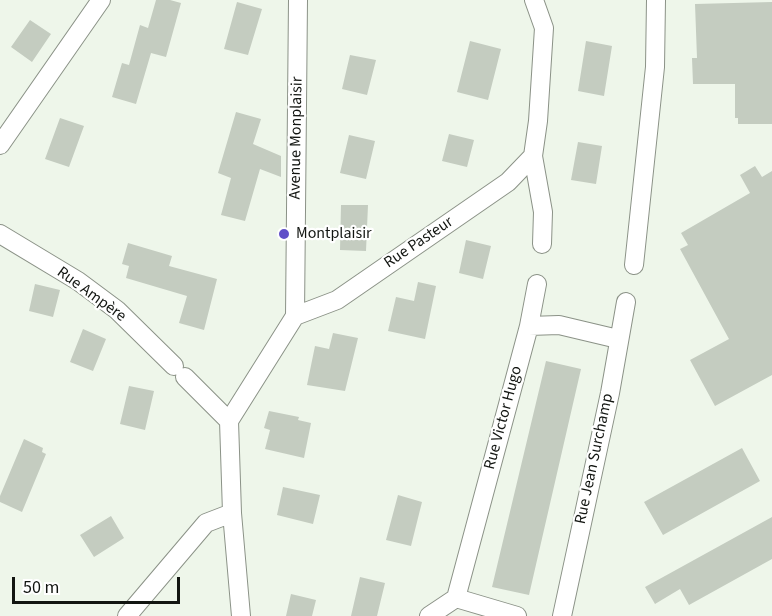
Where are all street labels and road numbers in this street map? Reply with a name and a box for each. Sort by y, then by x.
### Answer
street label: Avenue Monplaisir [286,76,308,200]
street label: Rue Pasteur [381,213,457,273]
street label: Rue Ampère [53,263,129,327]
street label: Rue Victor Hugo [481,364,527,472]
street label: Rue Jean Surchamp [572,392,618,526]

